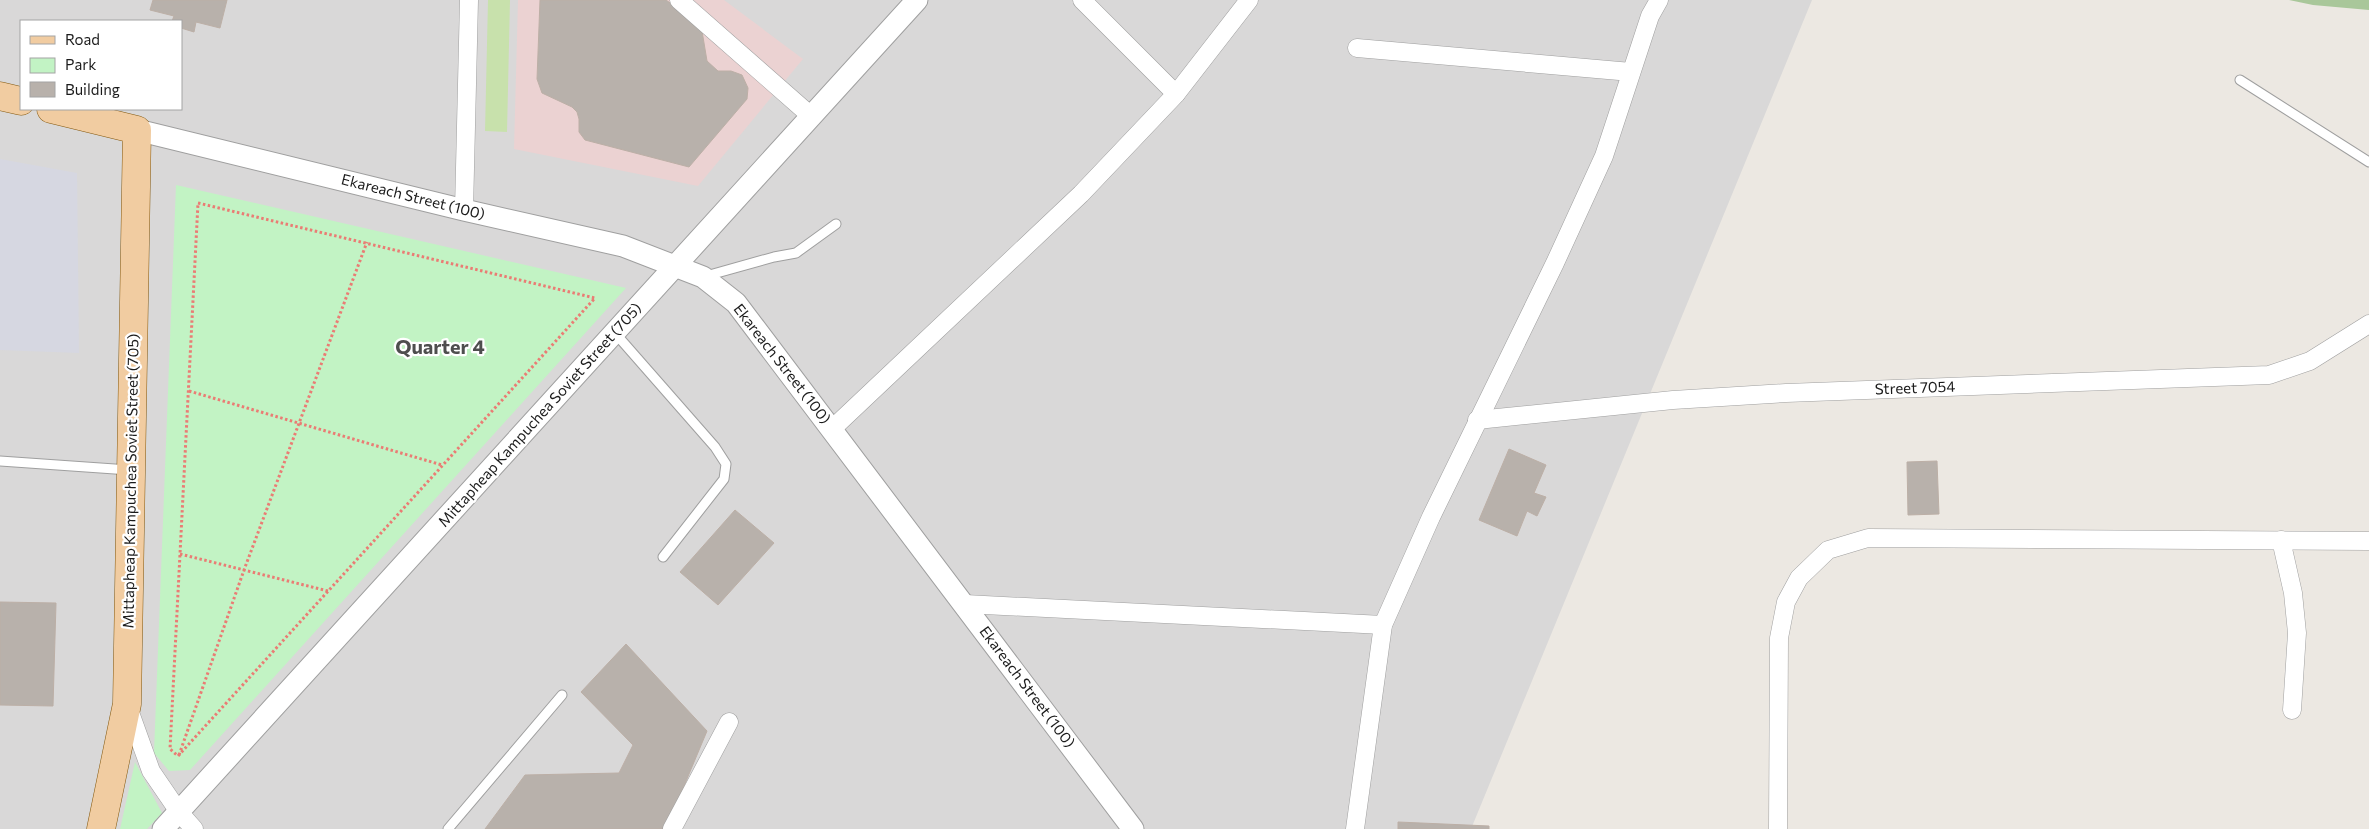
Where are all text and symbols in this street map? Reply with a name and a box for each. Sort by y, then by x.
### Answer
legend [20,20,182,110]
text: Road [65,30,100,48]
text: Park [65,55,96,73]
text: Building [65,80,120,98]
street label: Ekareach Street (100) [340,169,487,223]
street label: Mittapheap Kampuchea Soviet Street (705) [434,299,645,530]
street label: Ekareach Street (100) [730,300,835,427]
street label: Mittapheap Kampuchea Soviet Street (705) [118,333,142,629]
district label: Quarter 4 [395,334,485,358]
street label: Street 7054 [1874,377,1956,397]
street label: Ekareach Street (100) [976,622,1079,751]

